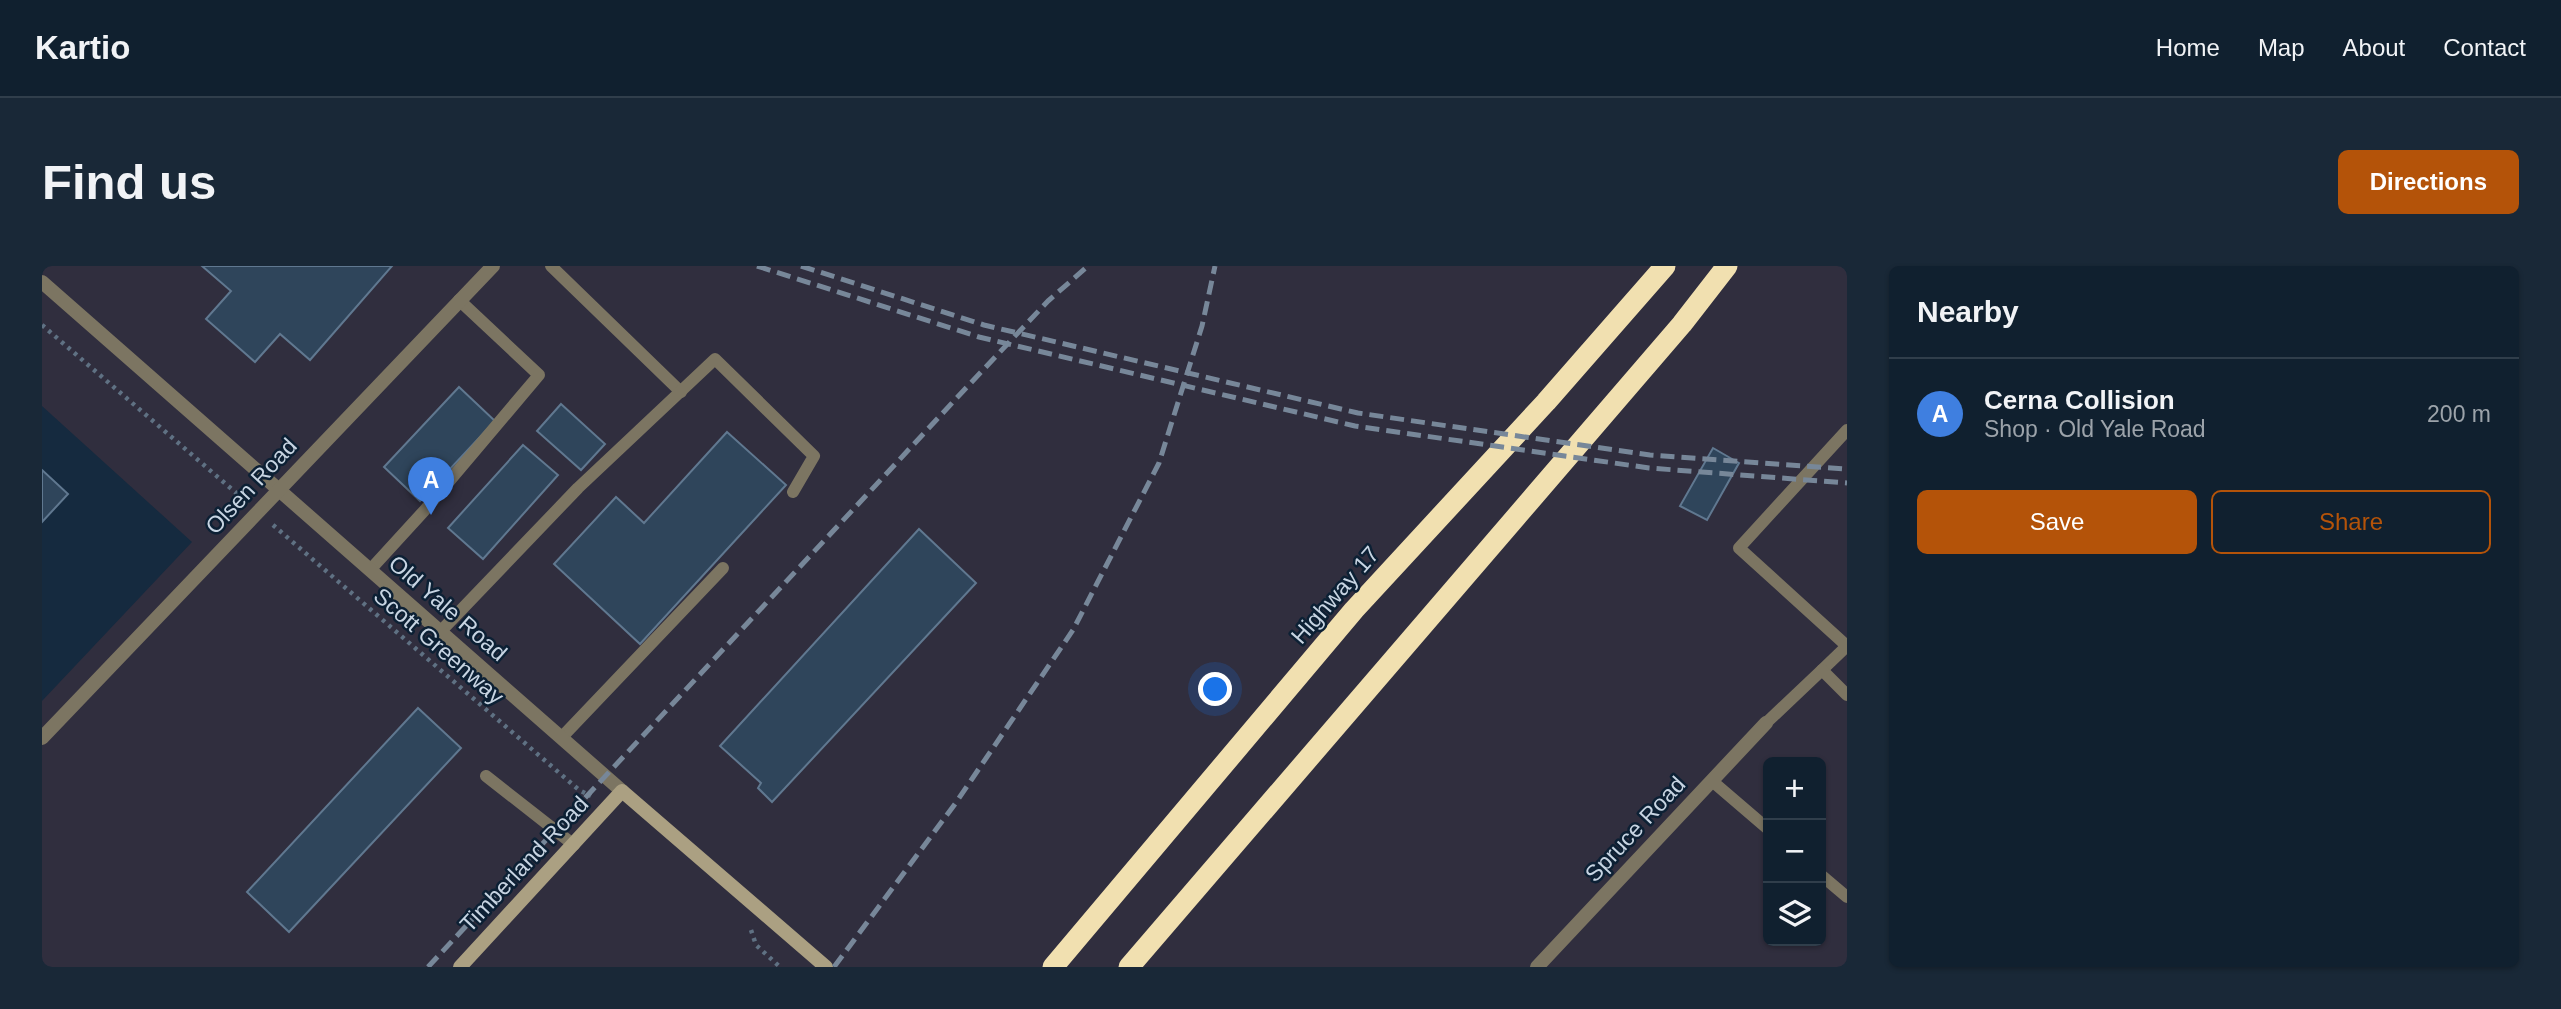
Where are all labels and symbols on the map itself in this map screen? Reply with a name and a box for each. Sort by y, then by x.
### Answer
street label: Olsen Road [200,433,302,539]
pin: A [408,457,454,515]
street label: Highway 17 [1286,541,1384,649]
street label: Old Yale Road [384,550,512,666]
street label: Scott Greenway [369,583,510,710]
your location [1198,672,1232,706]
street label: Spruce Road [1580,771,1690,887]
street label: Timberland Road [455,791,593,937]

